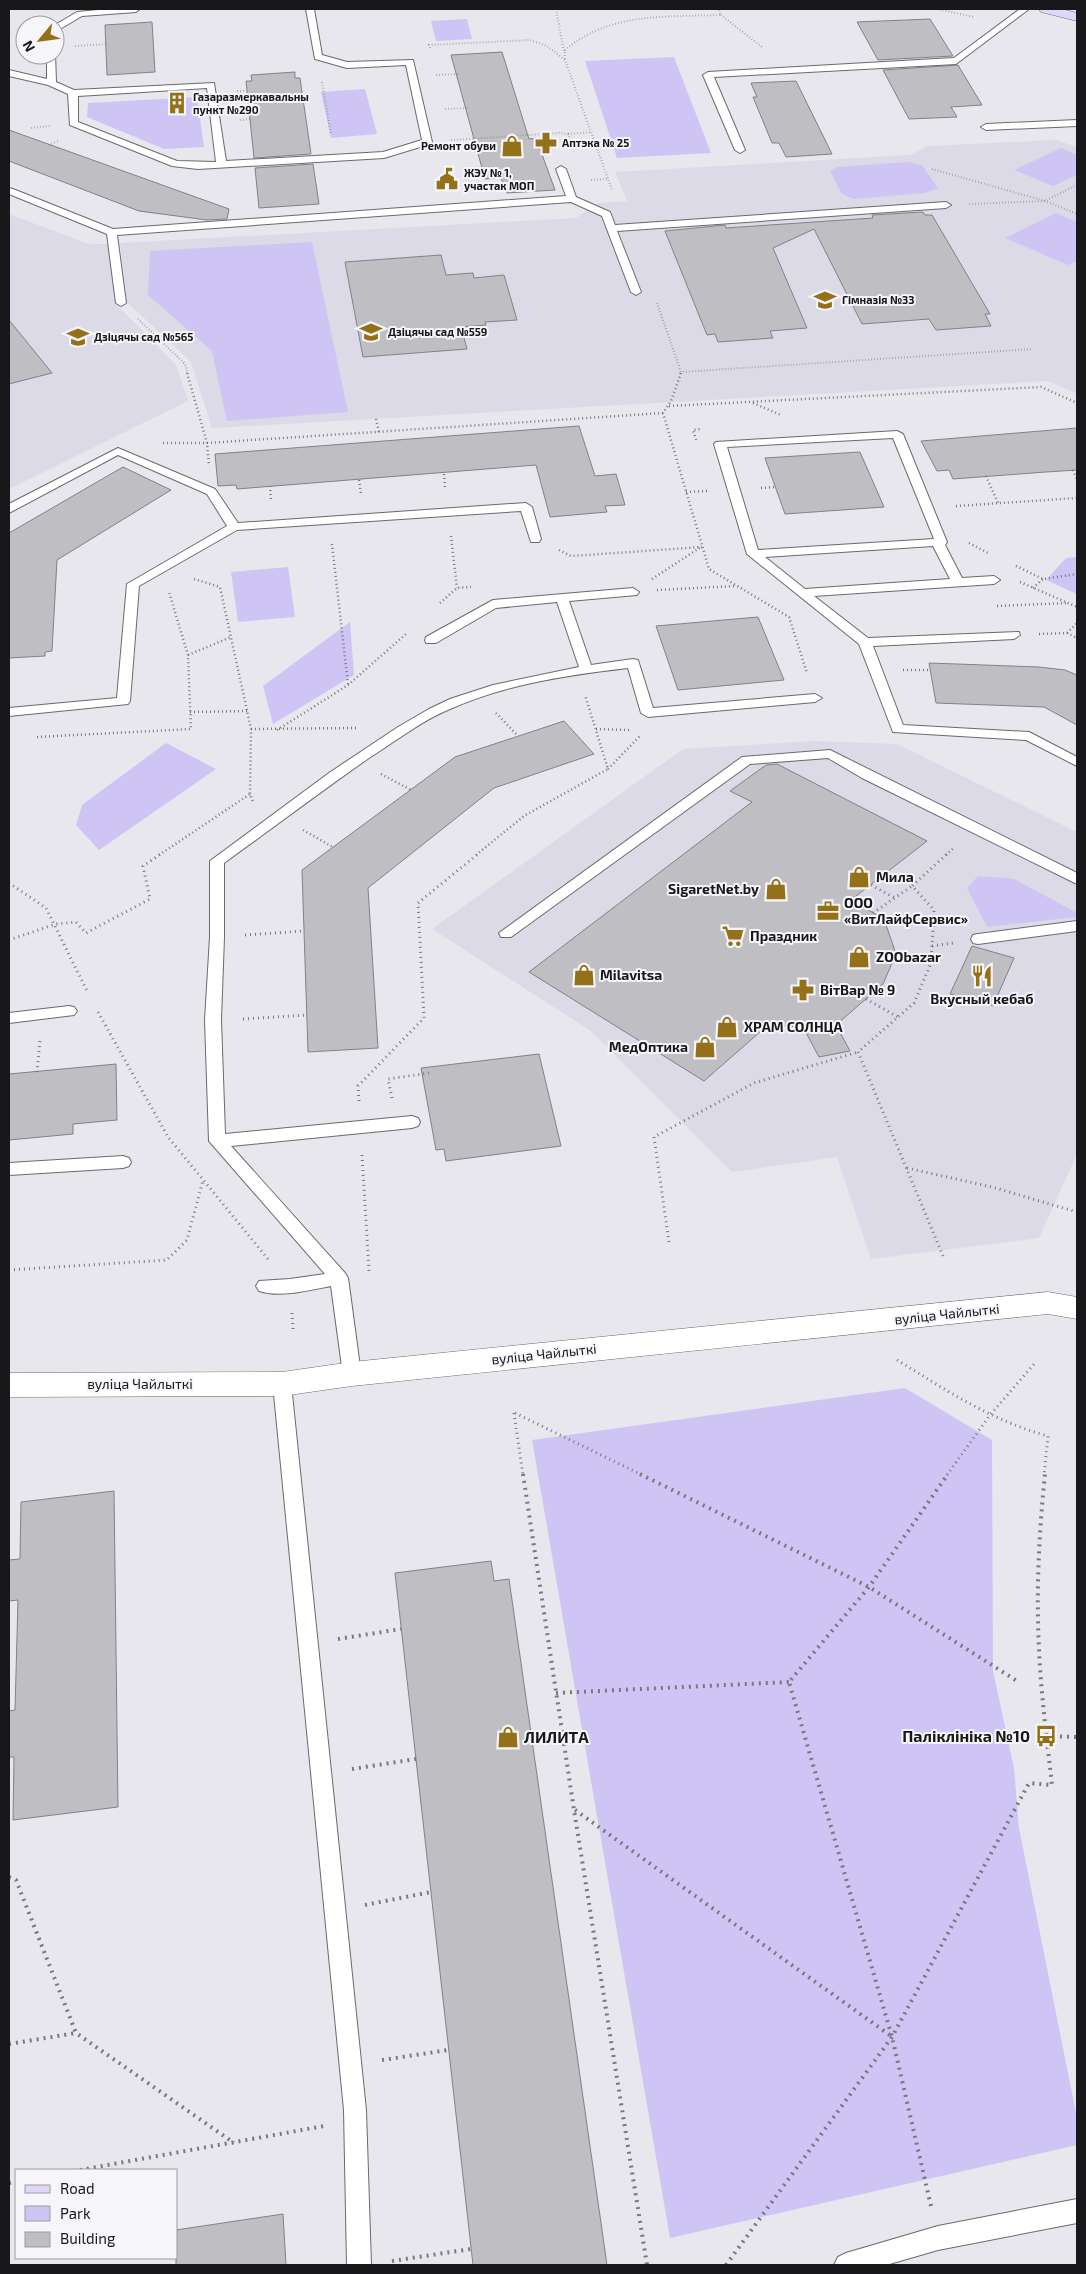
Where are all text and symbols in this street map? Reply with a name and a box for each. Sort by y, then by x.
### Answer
north arrow [15,15,65,65]
text: N [18,38,38,55]
building icon: Газаразмеркавальны пункт №290 [164,90,190,116]
place label: Газаразмеркавальны пункт №290 [193,90,309,116]
pharmacy icon: Аптэка № 25 [533,130,559,156]
shop icon: Ремонт обуви [499,133,525,159]
place label: Аптэка № 25 [562,136,629,149]
place label: Ремонт обуви [421,139,496,152]
public building icon: ЖЭУ № 1, участак МОП [434,166,460,192]
place label: ЖЭУ № 1, участак МОП [464,166,534,192]
school or university icon: Гімназія №33 [812,287,838,313]
place label: Гімназія №33 [842,293,915,306]
school or university icon: Дзіцячы сад №559 [358,319,384,345]
school or university icon: Дзіцячы сад №565 [65,324,91,350]
place label: Дзіцячы сад №559 [388,325,487,338]
place label: Дзіцячы сад №565 [94,330,193,343]
shop icon: Мила [846,864,872,890]
place label: Мила [876,868,914,885]
shop icon: SigaretNet.by [763,876,789,902]
place label: SigaretNet.by [668,880,759,897]
place label: ООО «ВитЛайфСервис» [844,894,968,927]
office icon: ООО «ВитЛайфСервис» [815,898,841,924]
supermarket icon: Праздник [720,923,746,949]
place label: Праздник [750,927,817,944]
shop icon: ZOObazar [846,944,872,970]
place label: ZOObazar [876,948,941,965]
shop icon: Milavitsa [571,962,597,988]
restaurant icon: Вкусный кебаб [969,963,995,989]
place label: Milavitsa [600,966,662,983]
pharmacy icon: ВітВар № 9 [790,977,816,1003]
place label: ВітВар № 9 [820,981,895,998]
place label: Вкусный кебаб [930,990,1034,1007]
shop icon: ХРАМ СОЛНЦА [714,1014,740,1040]
place label: ХРАМ СОЛНЦА [744,1018,844,1035]
shop icon: МедОптика [692,1034,718,1060]
place label: МедОптика [609,1038,688,1055]
street label: вуліца Чайлыткі [893,1300,1000,1327]
street label: вуліца Чайлыткі [490,1340,597,1367]
street label: вуліца Чайлыткі [87,1375,193,1392]
bus stop icon: Паліклініка №10 [1033,1723,1059,1749]
shop icon: ЛИЛИТА [495,1724,521,1750]
place label: Паліклініка №10 [902,1726,1030,1745]
place label: ЛИЛИТА [524,1727,589,1746]
legend [15,2169,178,2259]
text: Road [60,2179,95,2197]
text: Park [60,2204,91,2222]
text: Building [60,2229,116,2247]

